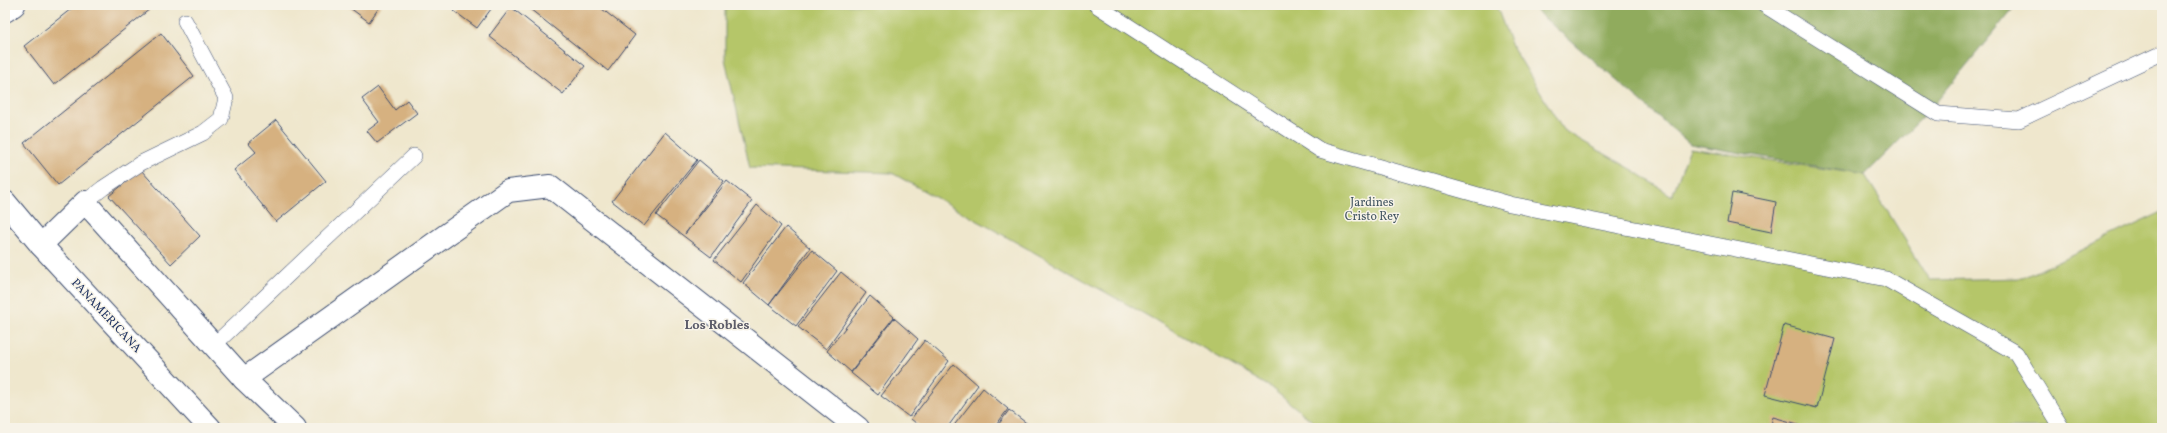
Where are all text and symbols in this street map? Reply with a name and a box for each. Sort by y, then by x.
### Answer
park label: Jardines Cristo Rey [1345,195,1400,225]
street label: PANAMERICANA [67,275,145,357]
district label: Los Robles [685,317,749,335]

